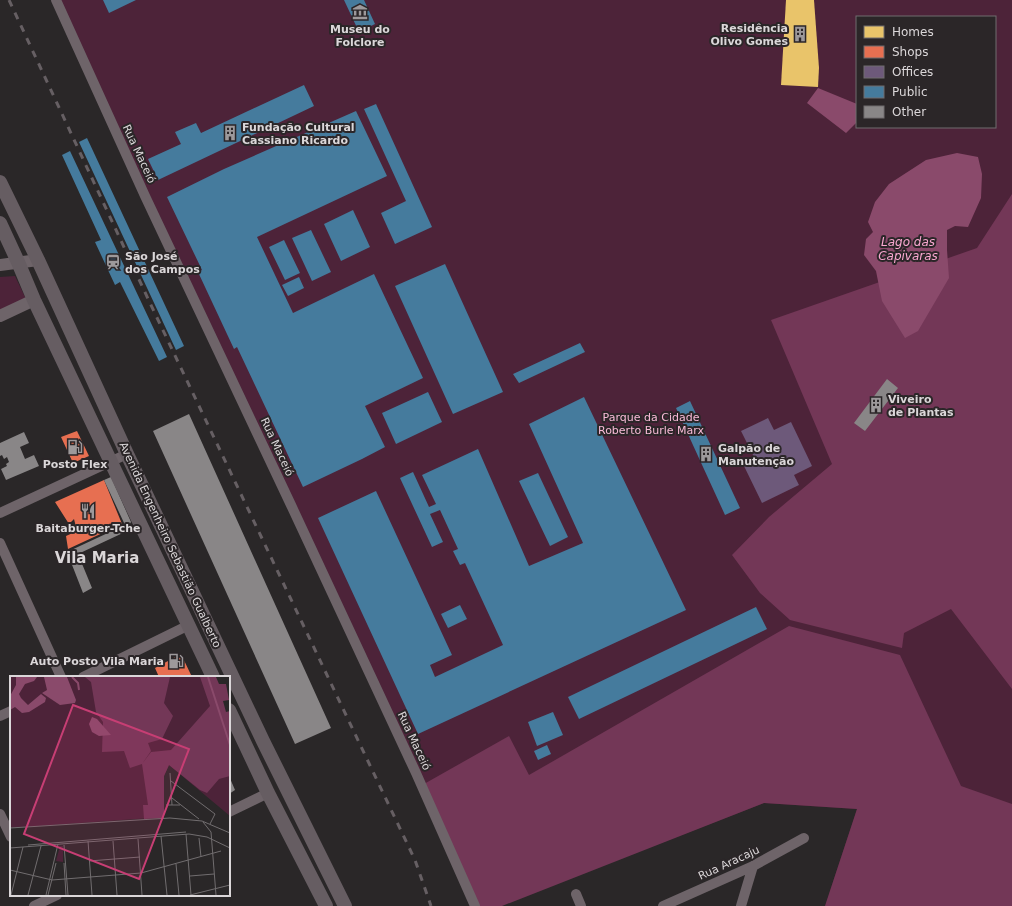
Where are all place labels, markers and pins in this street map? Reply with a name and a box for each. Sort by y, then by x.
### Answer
museum icon: Museu do Folclore [351,3,369,21]
place label: Residência Olivo Gomes [710,22,788,48]
place label: Museu do Folclore [330,23,390,49]
building icon: Residência Olivo Gomes [791,25,809,43]
place label: Fundação Cultural Cassiano Ricardo [242,121,355,147]
building icon: Fundação Cultural Cassiano Ricardo [221,124,239,142]
place label: São José dos Campos [125,250,200,276]
station icon: São José dos Campos [104,253,122,271]
place label: Viveiro de Plantas [888,393,954,419]
building icon: Viveiro de Plantas [867,396,885,414]
fuel station icon: Posto Flex [66,438,84,456]
place label: Galpão de Manutenção [718,442,795,468]
building icon: Galpão de Manutenção [697,445,715,463]
place label: Posto Flex [43,458,107,471]
restaurant icon: Baitaburger-Tche [79,502,97,520]
place label: Baitaburger-Tche [36,522,140,535]
fuel station icon: Auto Posto Vila Maria [167,652,185,670]
place label: Auto Posto Vila Maria [30,655,164,668]

